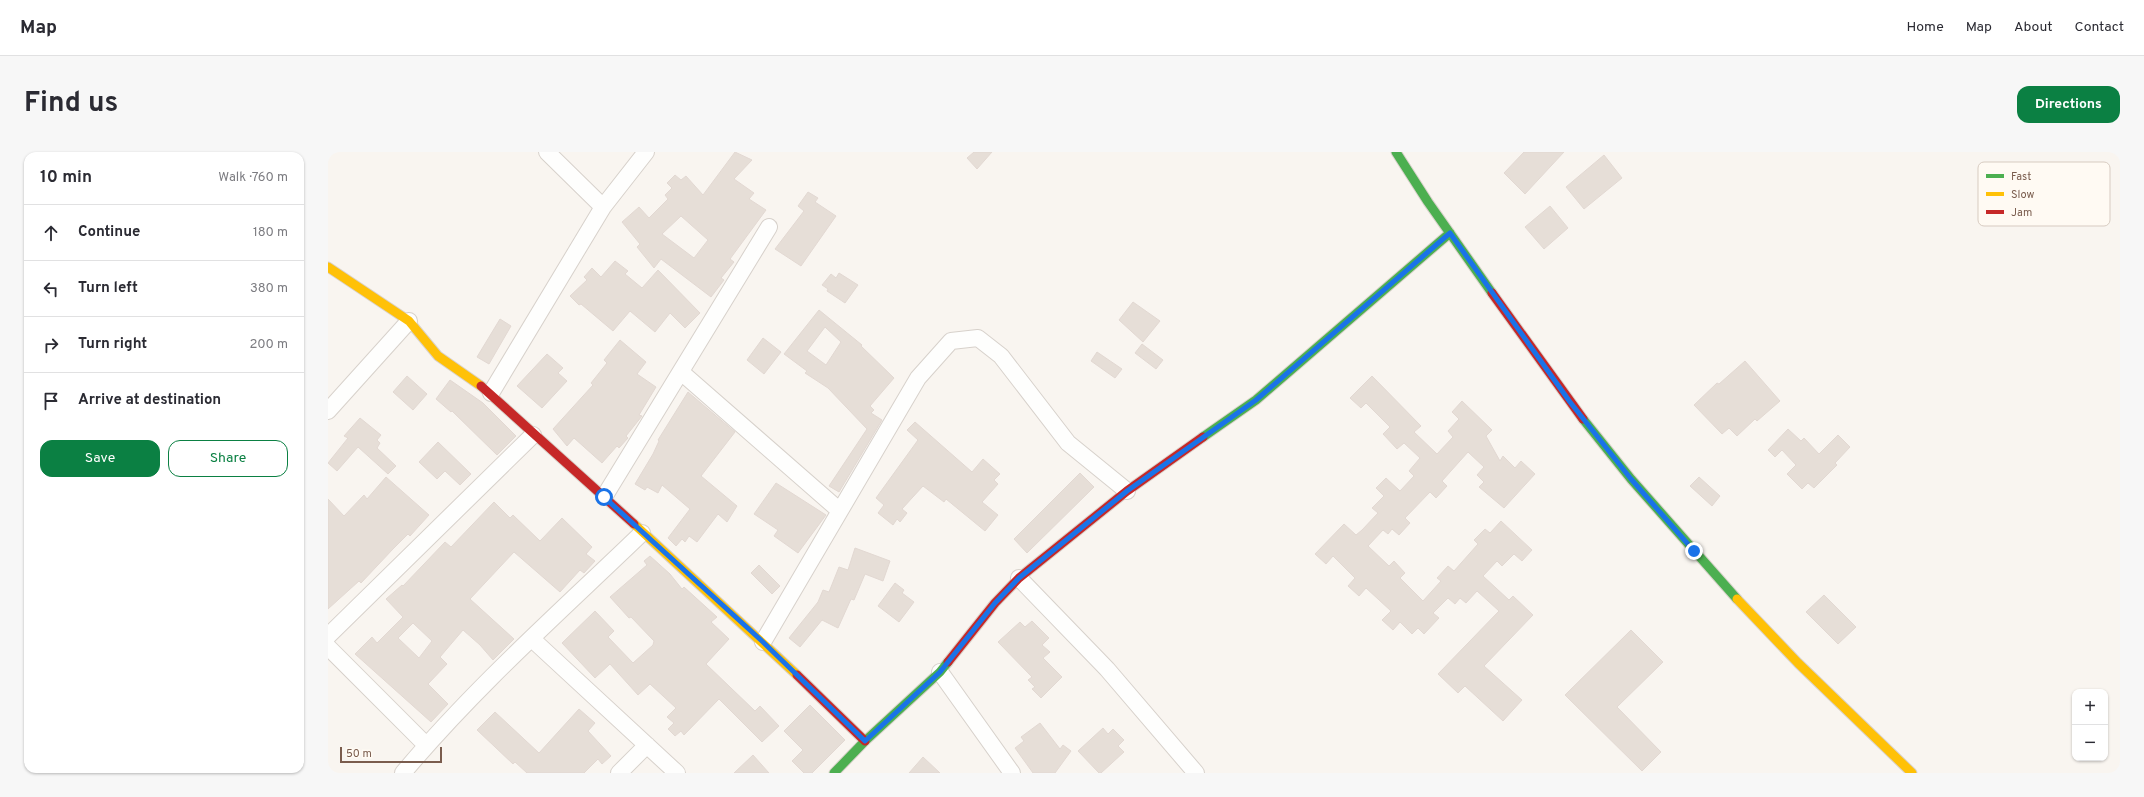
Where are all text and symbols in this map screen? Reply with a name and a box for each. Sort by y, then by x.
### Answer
text: Map [20,16,57,40]
text: Home [1907,19,1944,36]
text: Map [1966,19,1992,36]
text: About [2014,19,2053,36]
text: Contact [2075,19,2124,36]
text: Find us [24,86,118,122]
button: Directions [2017,86,2120,123]
legend [1978,162,2110,226]
text: 10 min [40,167,92,189]
text: Walk · 760 m [218,170,288,186]
text: Fast [2011,170,2031,184]
text: Slow [2011,188,2034,202]
text: Jam [2011,206,2032,220]
icon: ahead [40,222,62,244]
text: Continue [78,223,140,242]
text: 180 m [253,225,288,241]
icon: left [40,278,62,300]
text: Turn left [78,279,138,298]
text: 380 m [250,281,288,297]
icon: right [40,334,62,356]
text: Turn right [78,335,147,354]
text: 200 m [249,337,288,353]
icon: arrive [40,390,62,412]
text: Arrive at destination [78,391,221,410]
button: Save [40,440,160,477]
button: Share [168,440,288,477]
route start [595,488,613,506]
route end [1685,542,1703,560]
map controls [2072,689,2108,761]
button: + [2072,689,2108,725]
button: − [2072,725,2108,761]
scale bar [340,745,442,764]
text: 50 m [346,747,372,761]

